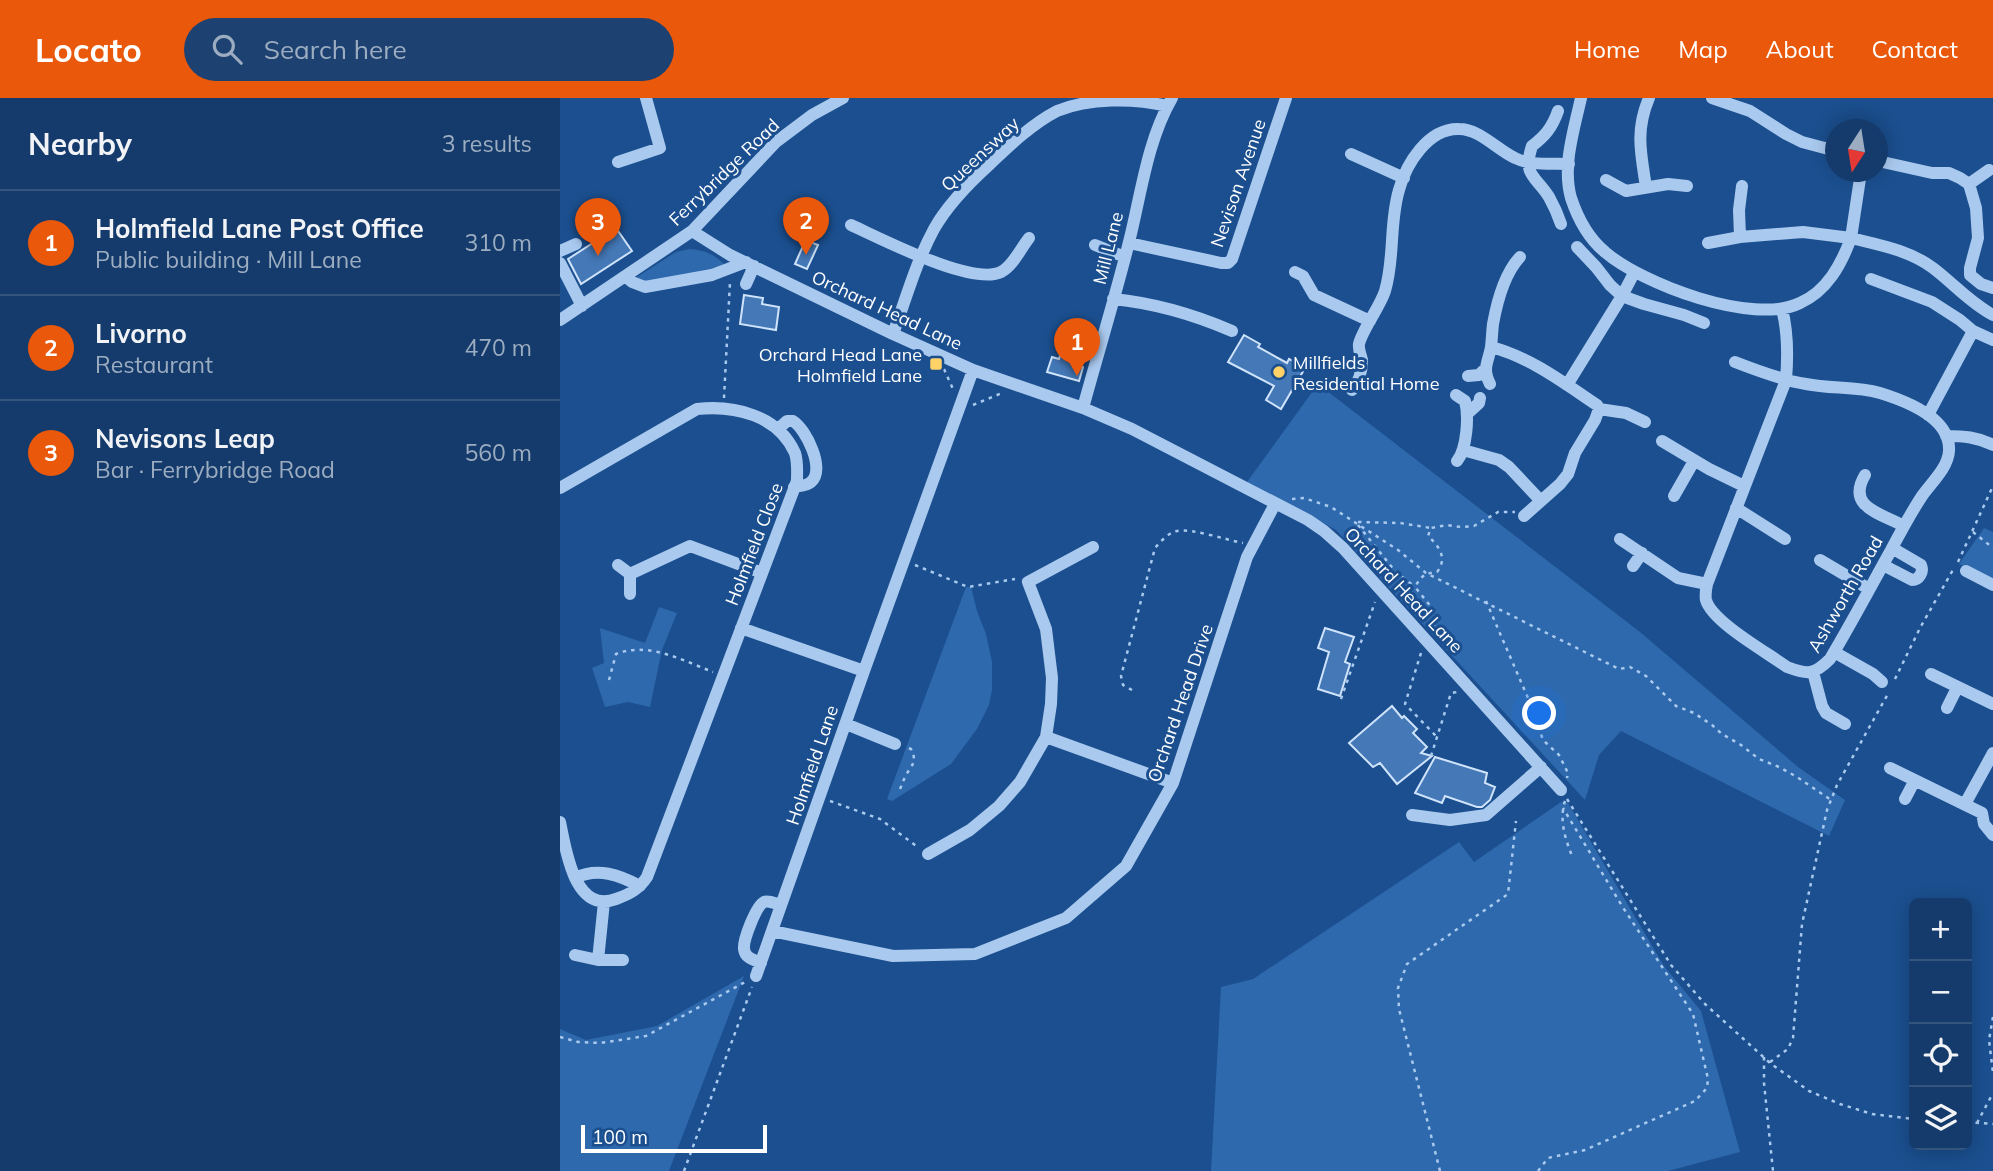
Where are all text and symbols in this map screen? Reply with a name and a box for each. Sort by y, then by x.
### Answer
search box [184,18,674,81]
text: Locato [35,29,142,70]
icon: search [208,30,246,68]
text: Search here [264,33,407,66]
text: Home [1574,34,1640,64]
text: Map [1678,34,1728,64]
text: About [1766,34,1834,64]
text: Contact [1872,34,1958,64]
street label: Queensway [936,112,1024,196]
street label: Ferrybridge Road [664,113,784,231]
street label: Nevison Avenue [1205,116,1271,250]
north arrow [1825,119,1888,182]
text: Nearby [28,125,132,163]
text: 3 results [442,129,532,158]
pin: 2 [783,197,829,255]
pin: 3 [575,198,621,256]
street label: Mill Lane [1088,209,1128,287]
text: Holmfield Lane Post Office [95,212,424,245]
text: 1 [44,228,58,257]
text: 310 m [464,228,532,257]
text: Public building · Mill Lane [95,245,362,274]
street label: Orchard Head Lane [808,265,966,355]
text: Livorno [95,317,187,350]
pin: 1 [1054,318,1100,376]
text: 2 [44,333,58,362]
text: 470 m [464,333,532,362]
place label: Orchard Head Lane Holmfield Lane [759,343,922,387]
text: Restaurant [95,350,213,379]
place label: Millfields Residential Home [1293,351,1439,395]
marker: Orchard Head Lane Holmfield Lane [928,356,944,372]
marker: Millfields Residential Home [1271,364,1287,380]
text: Nevisons Leap [95,422,275,455]
text: 3 [44,438,58,467]
text: 560 m [464,438,532,467]
text: Bar · Ferrybridge Road [95,455,335,484]
street label: Holmfield Close [720,479,788,609]
street label: Orchard Head Lane [1340,522,1468,658]
street label: Ashworth Road [1802,532,1888,656]
street label: Orchard Head Drive [1142,621,1218,785]
your location [1522,696,1556,730]
street label: Holmfield Lane [781,702,843,828]
map controls [1909,898,1972,1150]
button: + [1909,898,1972,961]
button: − [1909,961,1972,1024]
button: locate [1909,1024,1972,1087]
button: layers [1909,1087,1972,1150]
scale bar [581,1122,766,1154]
text: 100 m [592,1125,648,1149]

